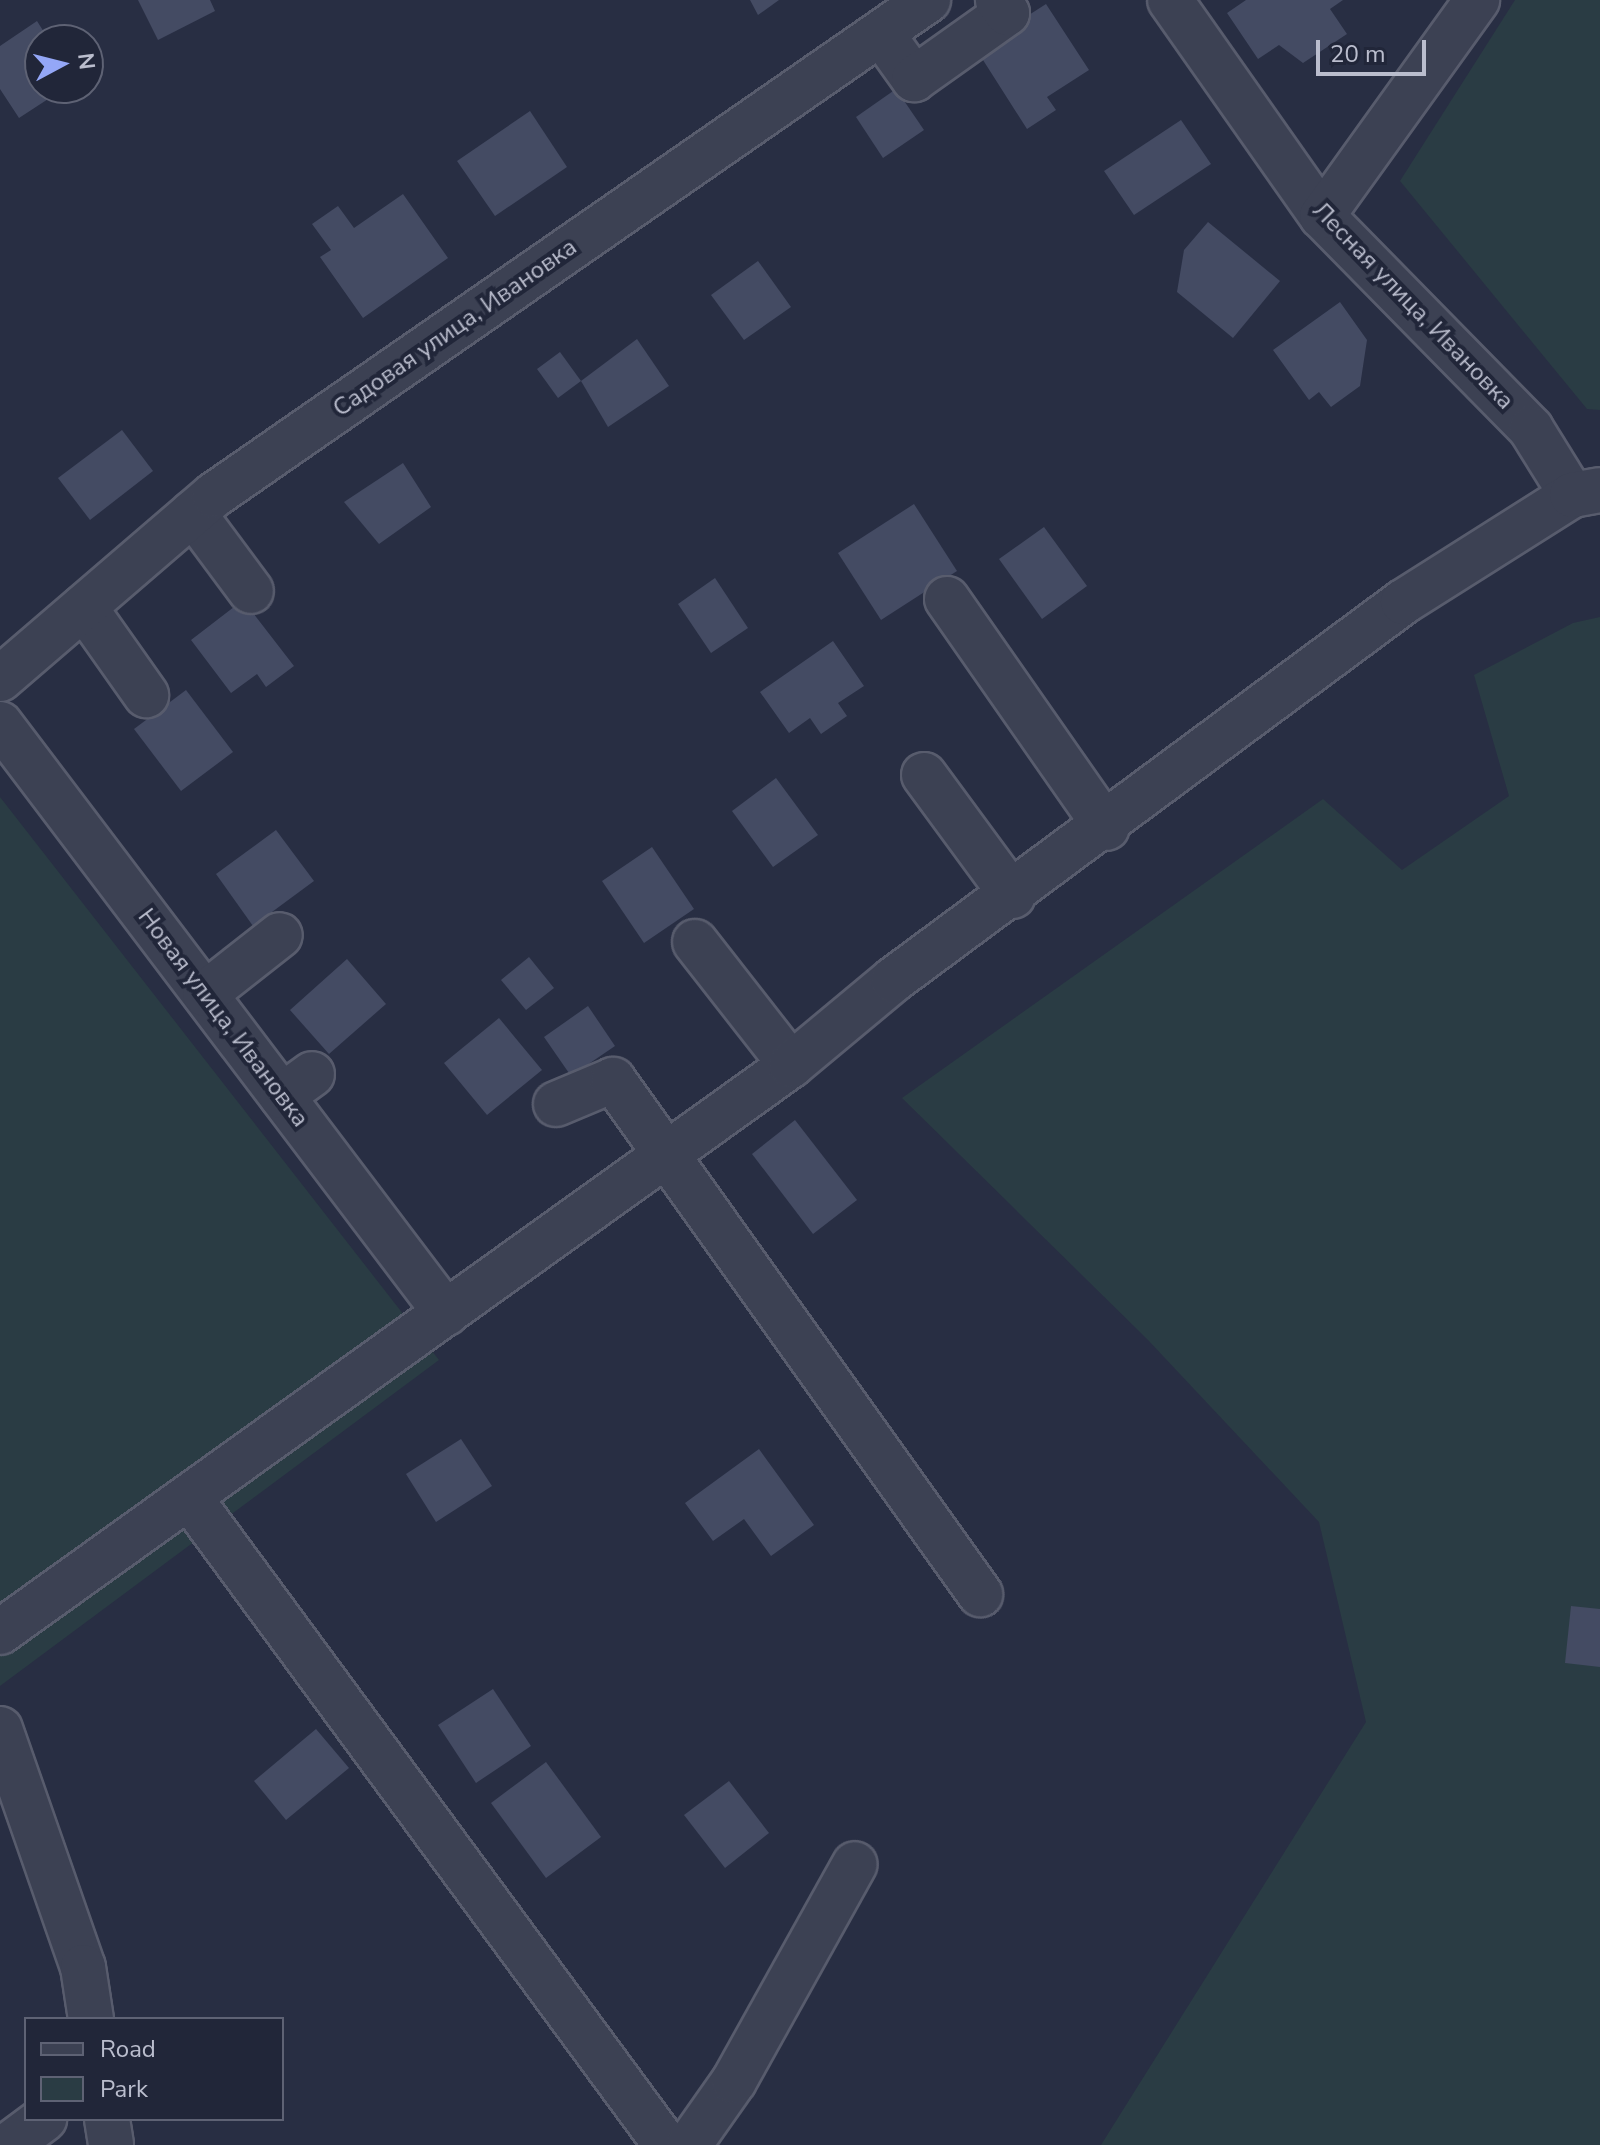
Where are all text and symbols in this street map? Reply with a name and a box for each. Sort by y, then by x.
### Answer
north arrow [24,24,104,104]
scale bar [1320,24,1430,74]
text: 20 m [1330,38,1386,70]
text: N [70,51,102,71]
street label: Лесная улица, Ивановка [1306,196,1520,416]
street label: Садовая улица, Ивановка [328,233,582,423]
street label: Новая улица, Ивановка [132,903,314,1133]
legend [24,2017,284,2121]
text: Road [100,2033,156,2065]
text: Park [100,2073,148,2105]

